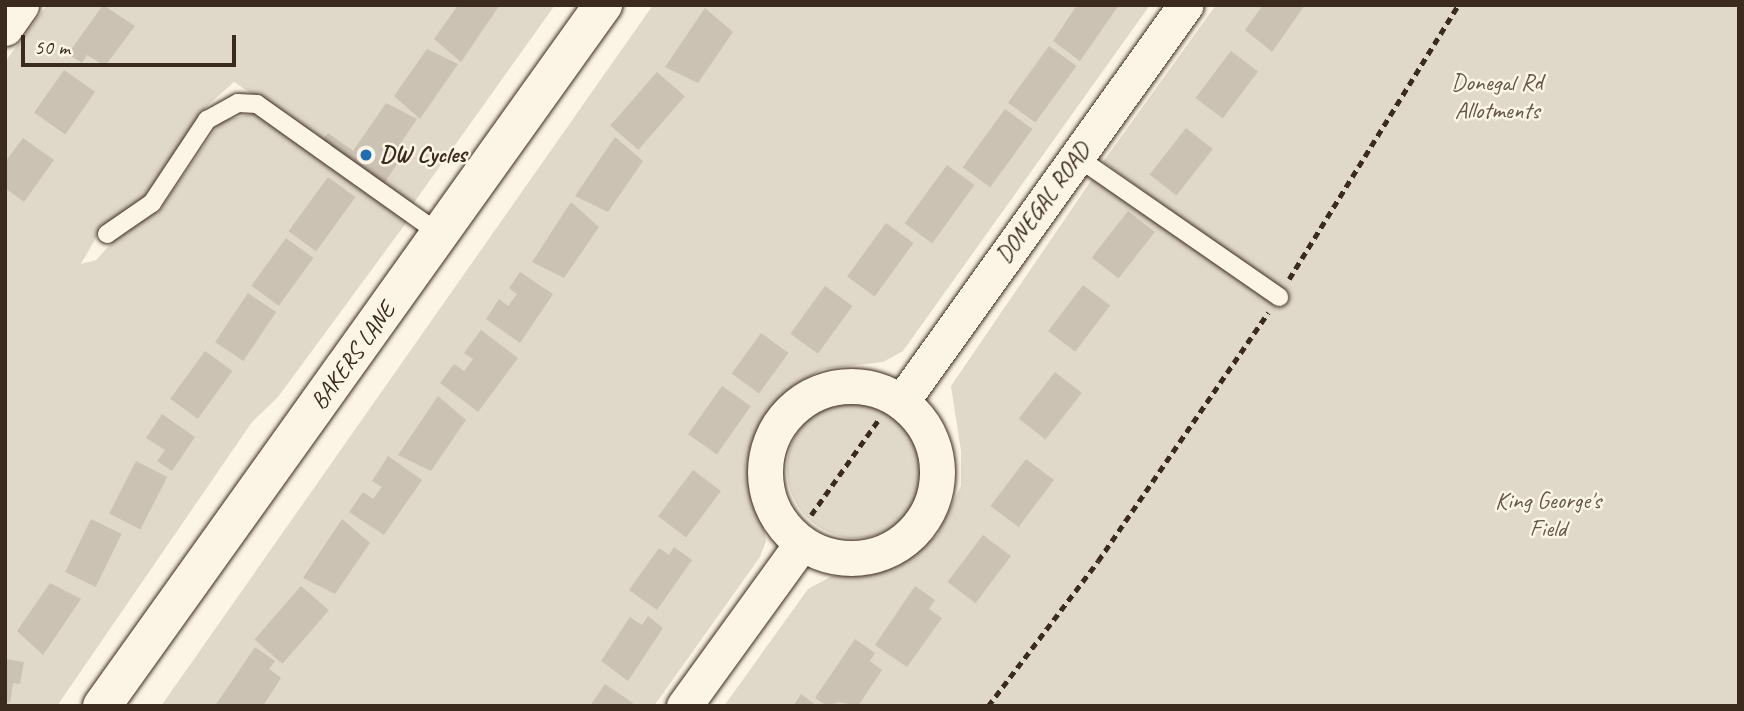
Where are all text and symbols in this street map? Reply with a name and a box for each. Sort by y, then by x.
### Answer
scale bar [24,21,240,65]
text: 50 m [34,34,70,60]
park label: Donegal Rd Allotments [1451,69,1543,125]
street label: DONEGAL ROAD [989,137,1097,269]
place label: DW Cycles [380,141,466,169]
marker: DW Cycles [358,147,374,163]
street label: BAKERS LANE [304,296,402,416]
park label: King George's Field [1495,487,1601,543]

